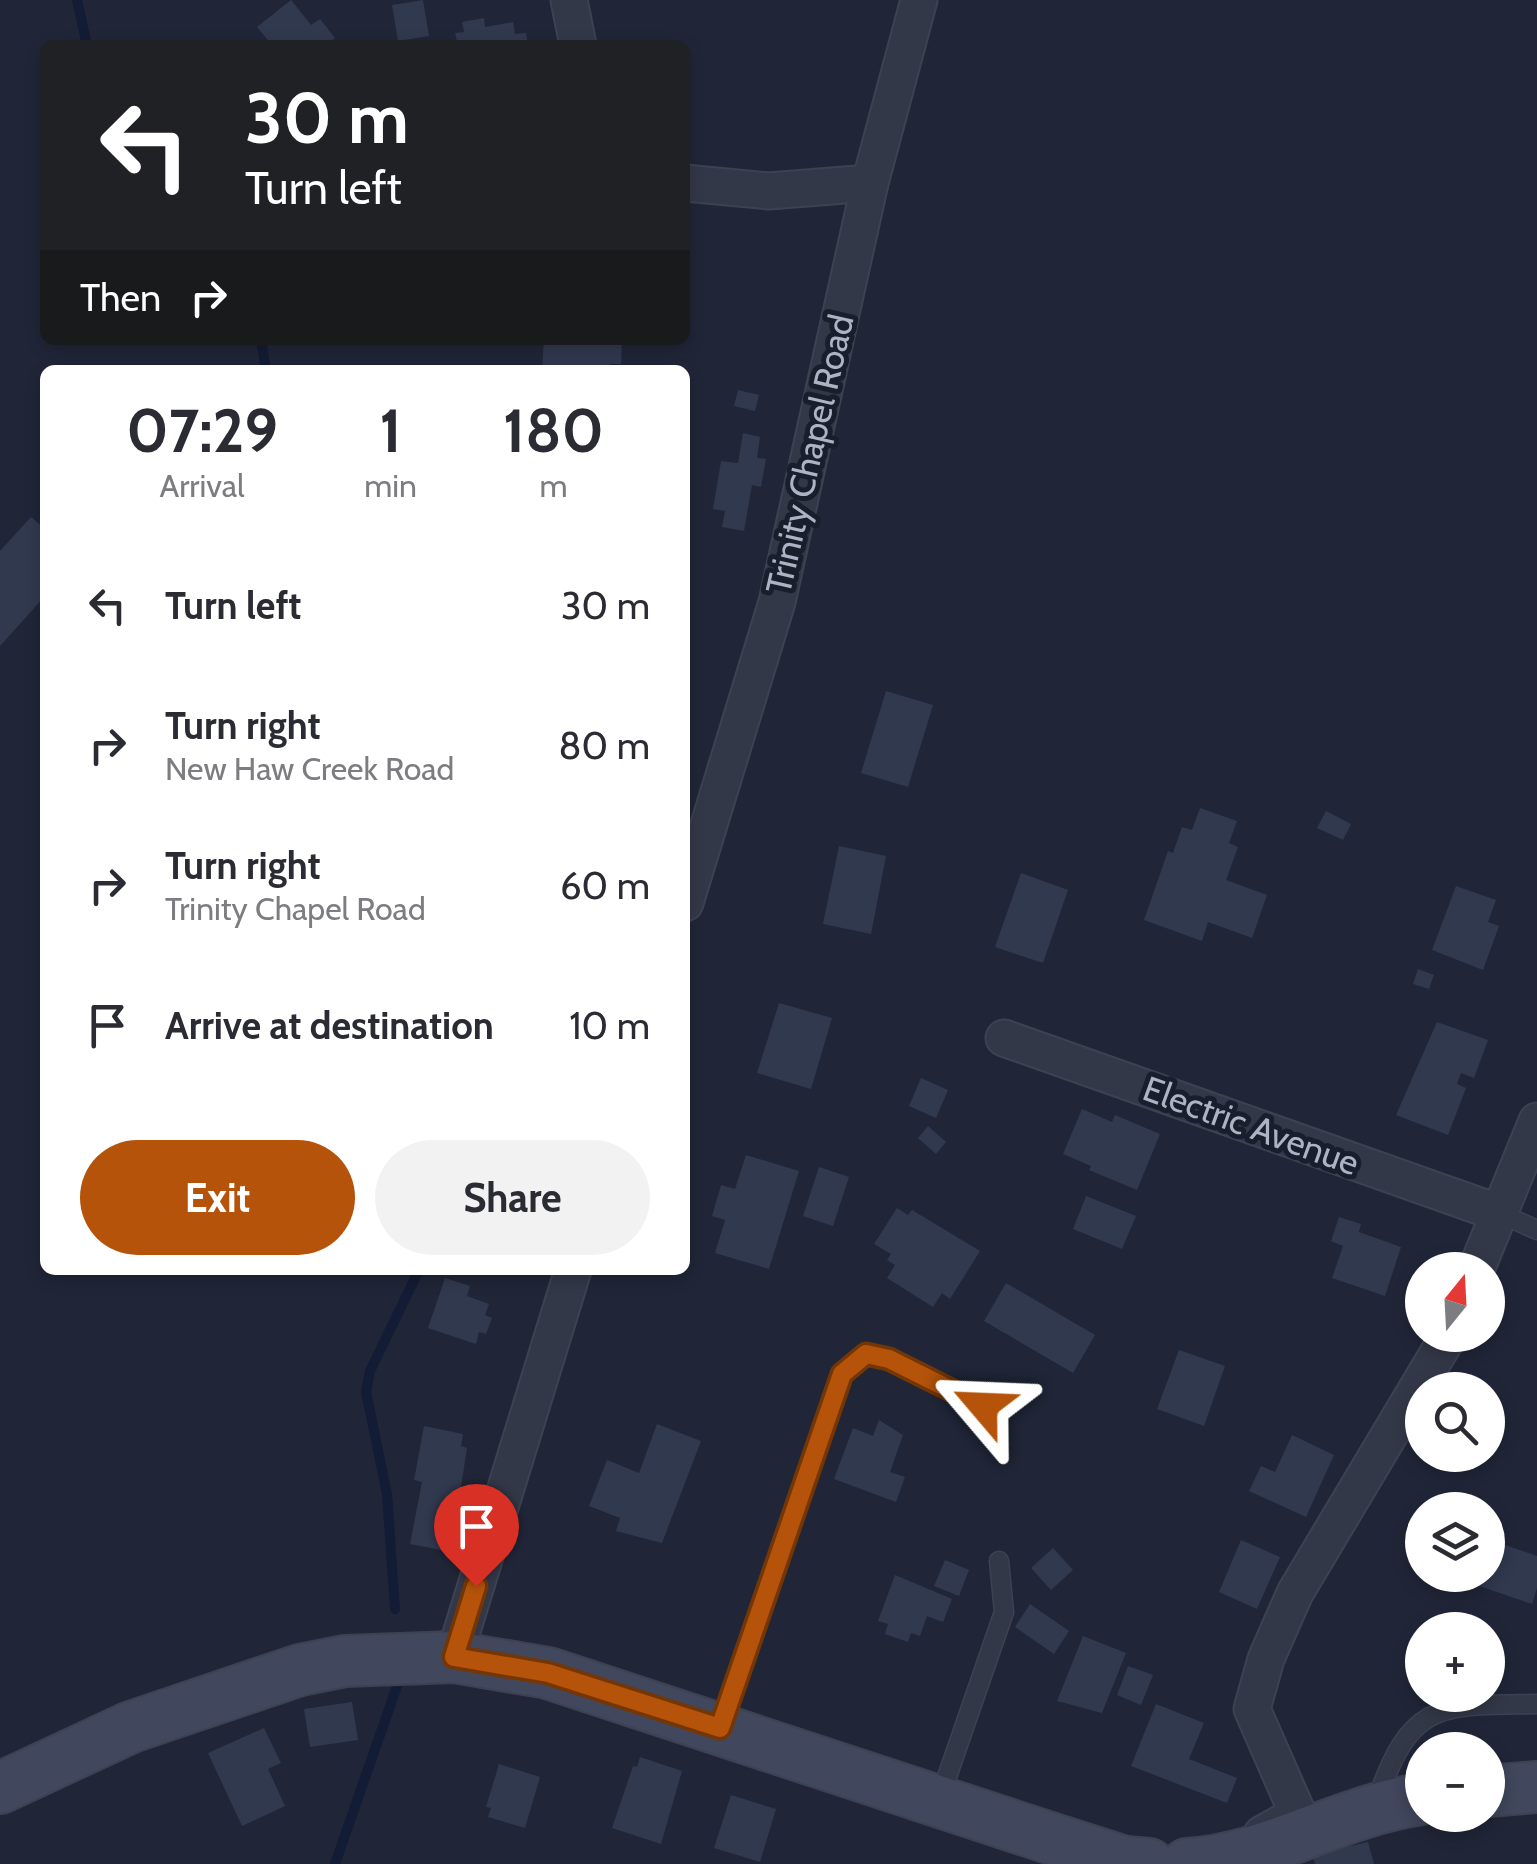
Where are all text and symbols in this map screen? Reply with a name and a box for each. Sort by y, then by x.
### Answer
text: 30 m [245,75,409,161]
icon: left [80,80,210,210]
text: Turn left [245,161,402,215]
icon: right [181,270,236,325]
text: Then [80,274,161,321]
street label: Trinity Chapel Road [756,310,863,598]
text: 07:29 [126,394,278,467]
text: 1 [379,394,402,467]
text: 180 [503,394,604,467]
text: Arrival [159,466,245,505]
text: min [364,466,417,505]
text: m [539,466,567,505]
icon: left [80,578,135,633]
text: Turn left [165,582,301,629]
text: 30 m [561,582,650,629]
text: Turn right [165,702,321,749]
icon: right [80,718,135,773]
text: 80 m [559,722,650,769]
text: New Haw Creek Road [165,749,454,788]
text: Turn right [165,842,321,889]
icon: right [80,858,135,913]
text: 60 m [560,862,650,909]
text: Trinity Chapel Road [165,889,426,928]
icon: arrive [80,998,135,1053]
text: Arrive at destination [165,1002,494,1049]
text: 10 m [569,1002,650,1049]
street label: Electric Avenue [1137,1067,1365,1184]
button: Exit [80,1140,355,1255]
button: Share [375,1140,650,1255]
north arrow [1405,1252,1505,1352]
map controls [1405,1252,1505,1832]
position arrow [931,1354,1035,1458]
button: search [1405,1372,1505,1472]
pin [434,1484,519,1587]
button: layers [1405,1492,1505,1592]
icon: arrive [449,1499,504,1554]
button: + [1405,1612,1505,1712]
button: − [1405,1732,1505,1832]

